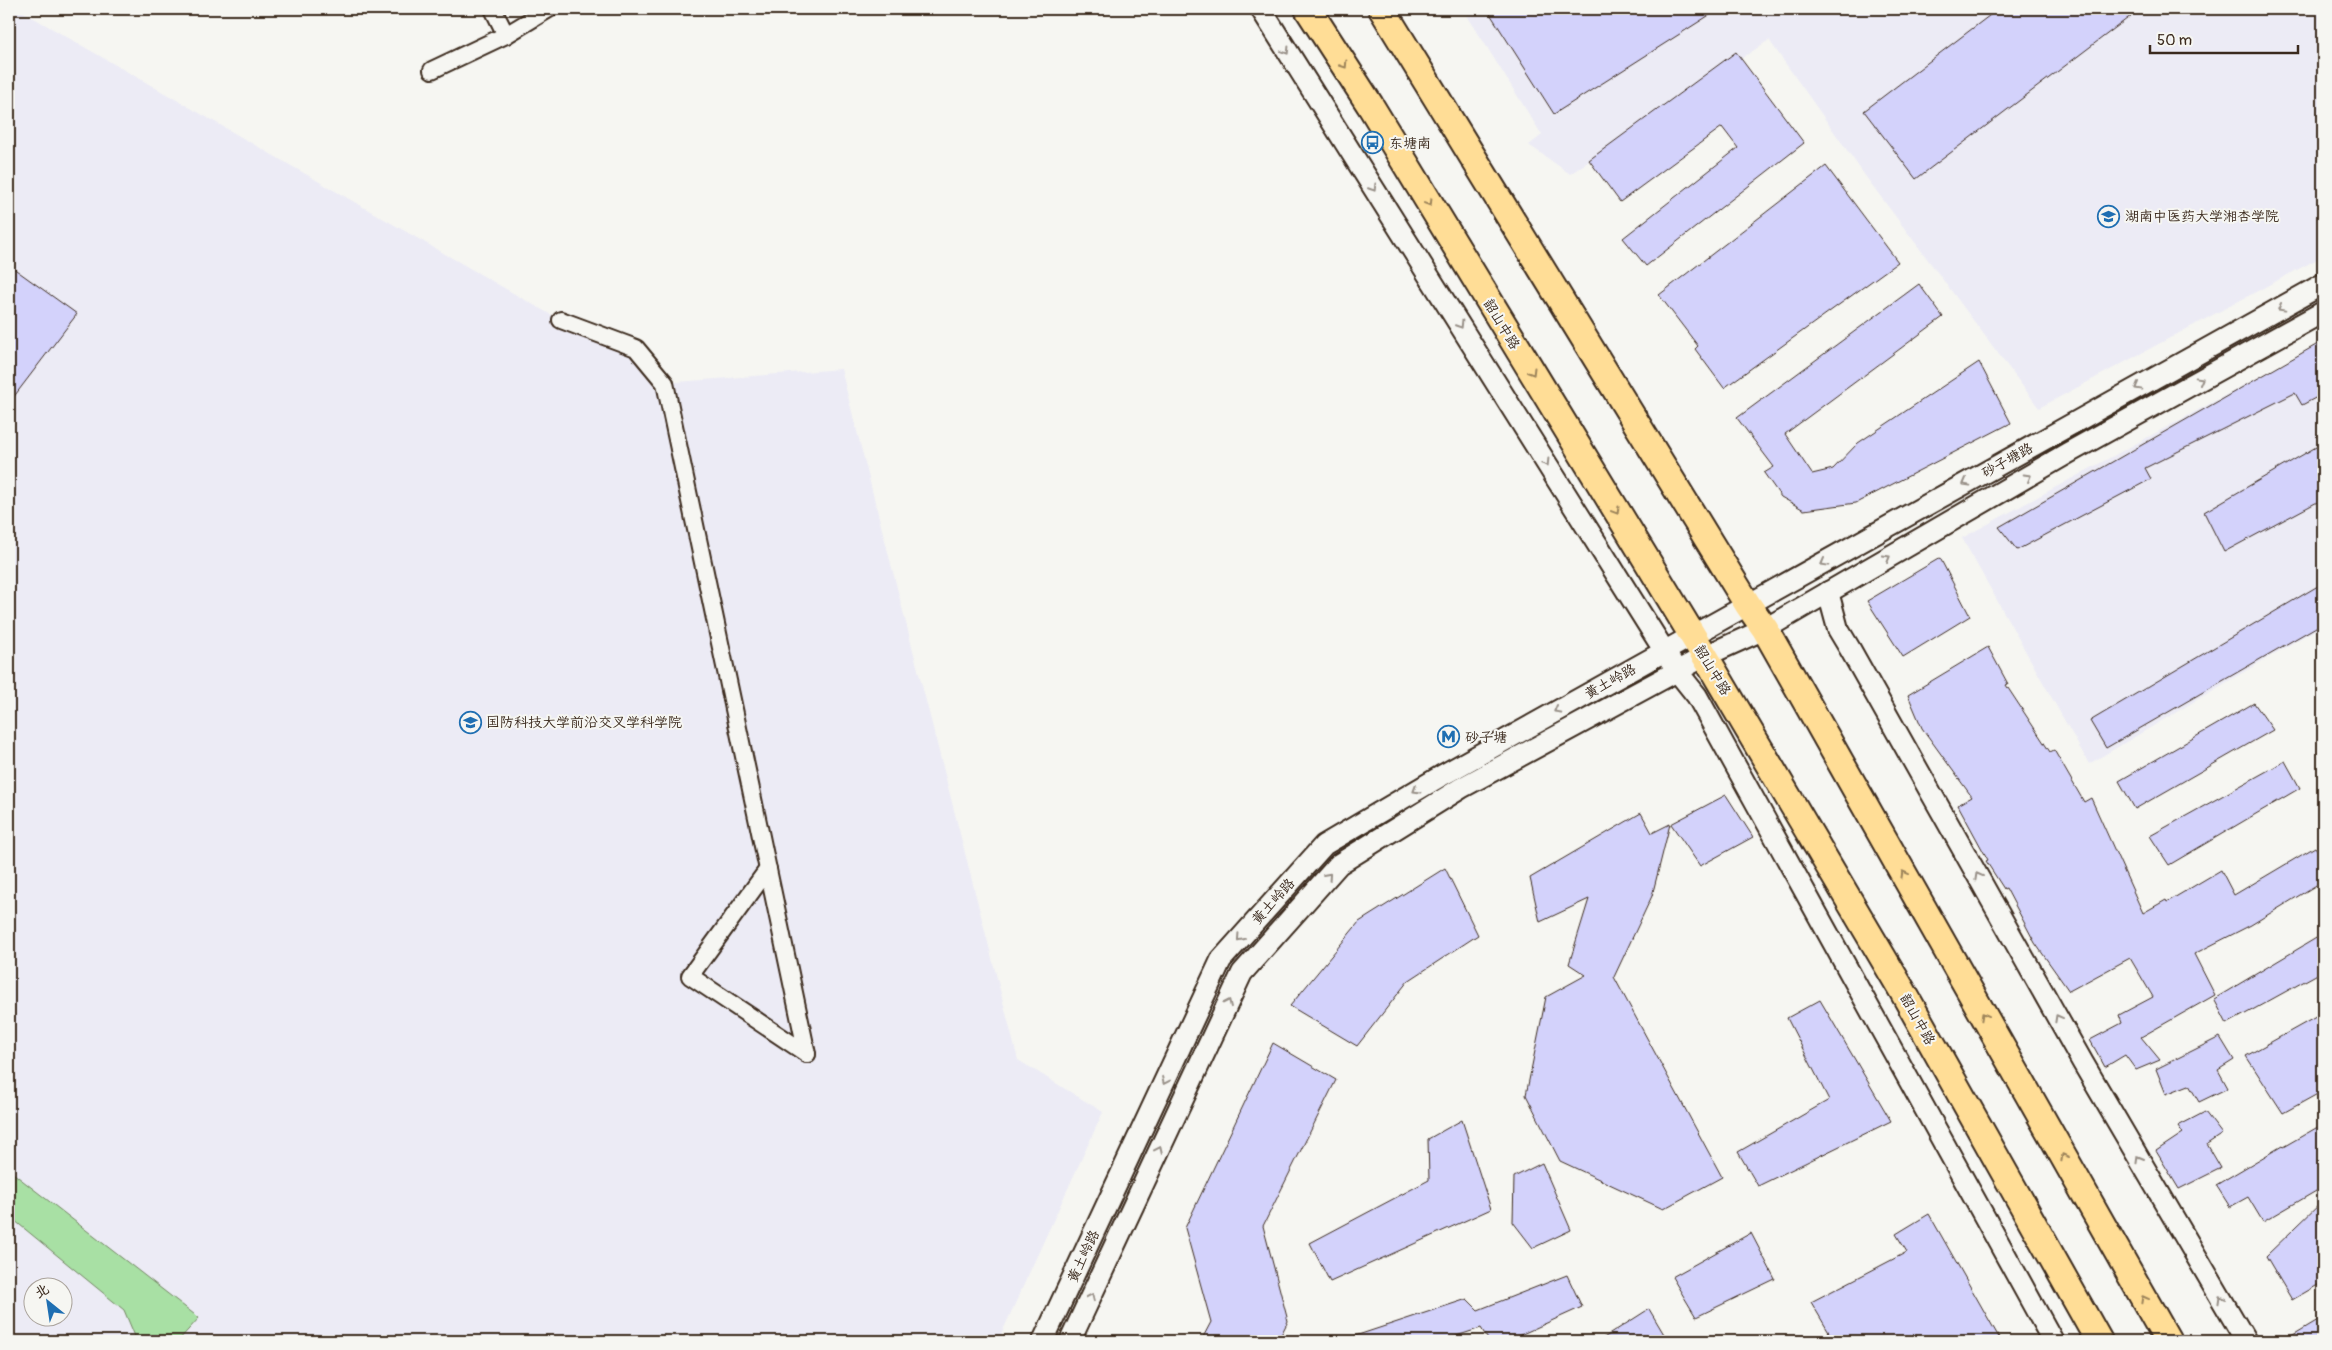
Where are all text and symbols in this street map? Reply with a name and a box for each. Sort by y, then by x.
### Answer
scale bar [2150,22,2297,54]
text: 50 m [2157,31,2192,50]
one-way arrow [1280,45,1289,54]
one-way arrow [1338,59,1347,68]
bus stop icon: 东塘南 [1361,131,1385,155]
place label: 东塘南 [1389,135,1431,152]
one-way arrow [1367,182,1376,192]
one-way arrow [1423,197,1433,206]
school or university icon: 湖南中医药大学湘杏学院 [2097,204,2121,228]
place label: 湖南中医药大学湘杏学院 [2125,208,2279,225]
street label: 韶山中路 [1480,296,1523,353]
one-way arrow [2277,302,2286,312]
one-way arrow [1453,320,1463,329]
one-way arrow [1525,366,1535,375]
one-way arrow [2195,377,2204,387]
one-way arrow [2135,381,2144,391]
street label: 砂子塘路 [1979,439,2036,481]
one-way arrow [1540,457,1550,466]
one-way arrow [2022,473,2031,483]
one-way arrow [1962,477,1971,487]
one-way arrow [1610,505,1619,514]
one-way arrow [1882,555,1891,565]
one-way arrow [1821,557,1830,567]
street label: 韶山中路 [1691,642,1734,699]
street label: 黄土岭路 [1582,660,1639,702]
one-way arrow [1554,704,1563,714]
school or university icon: 国防科技大学前沿交叉学科学院 [458,710,482,734]
place label: 国防科技大学前沿交叉学科学院 [486,714,682,731]
metro station icon: 砂子塘 [1437,725,1461,749]
place label: 砂子塘 [1465,729,1507,746]
one-way arrow [1412,784,1421,794]
one-way arrow [1900,871,1910,880]
one-way arrow [1323,873,1331,882]
one-way arrow [1975,873,1985,882]
street label: 黄土岭路 [1248,875,1298,928]
one-way arrow [1237,933,1246,942]
street label: 韶山中路 [1897,991,1939,1048]
one-way arrow [1222,999,1232,1008]
one-way arrow [1980,1012,1990,1021]
one-way arrow [2055,1014,2065,1023]
one-way arrow [1160,1076,1171,1085]
one-way arrow [1153,1146,1164,1155]
one-way arrow [2060,1154,2070,1163]
one-way arrow [2136,1155,2146,1164]
street label: 黄土岭路 [1064,1227,1103,1285]
north arrow [22,1278,72,1328]
text: 北 [31,1280,52,1302]
one-way arrow [1084,1293,1095,1302]
one-way arrow [2140,1295,2150,1304]
one-way arrow [2218,1296,2228,1305]

